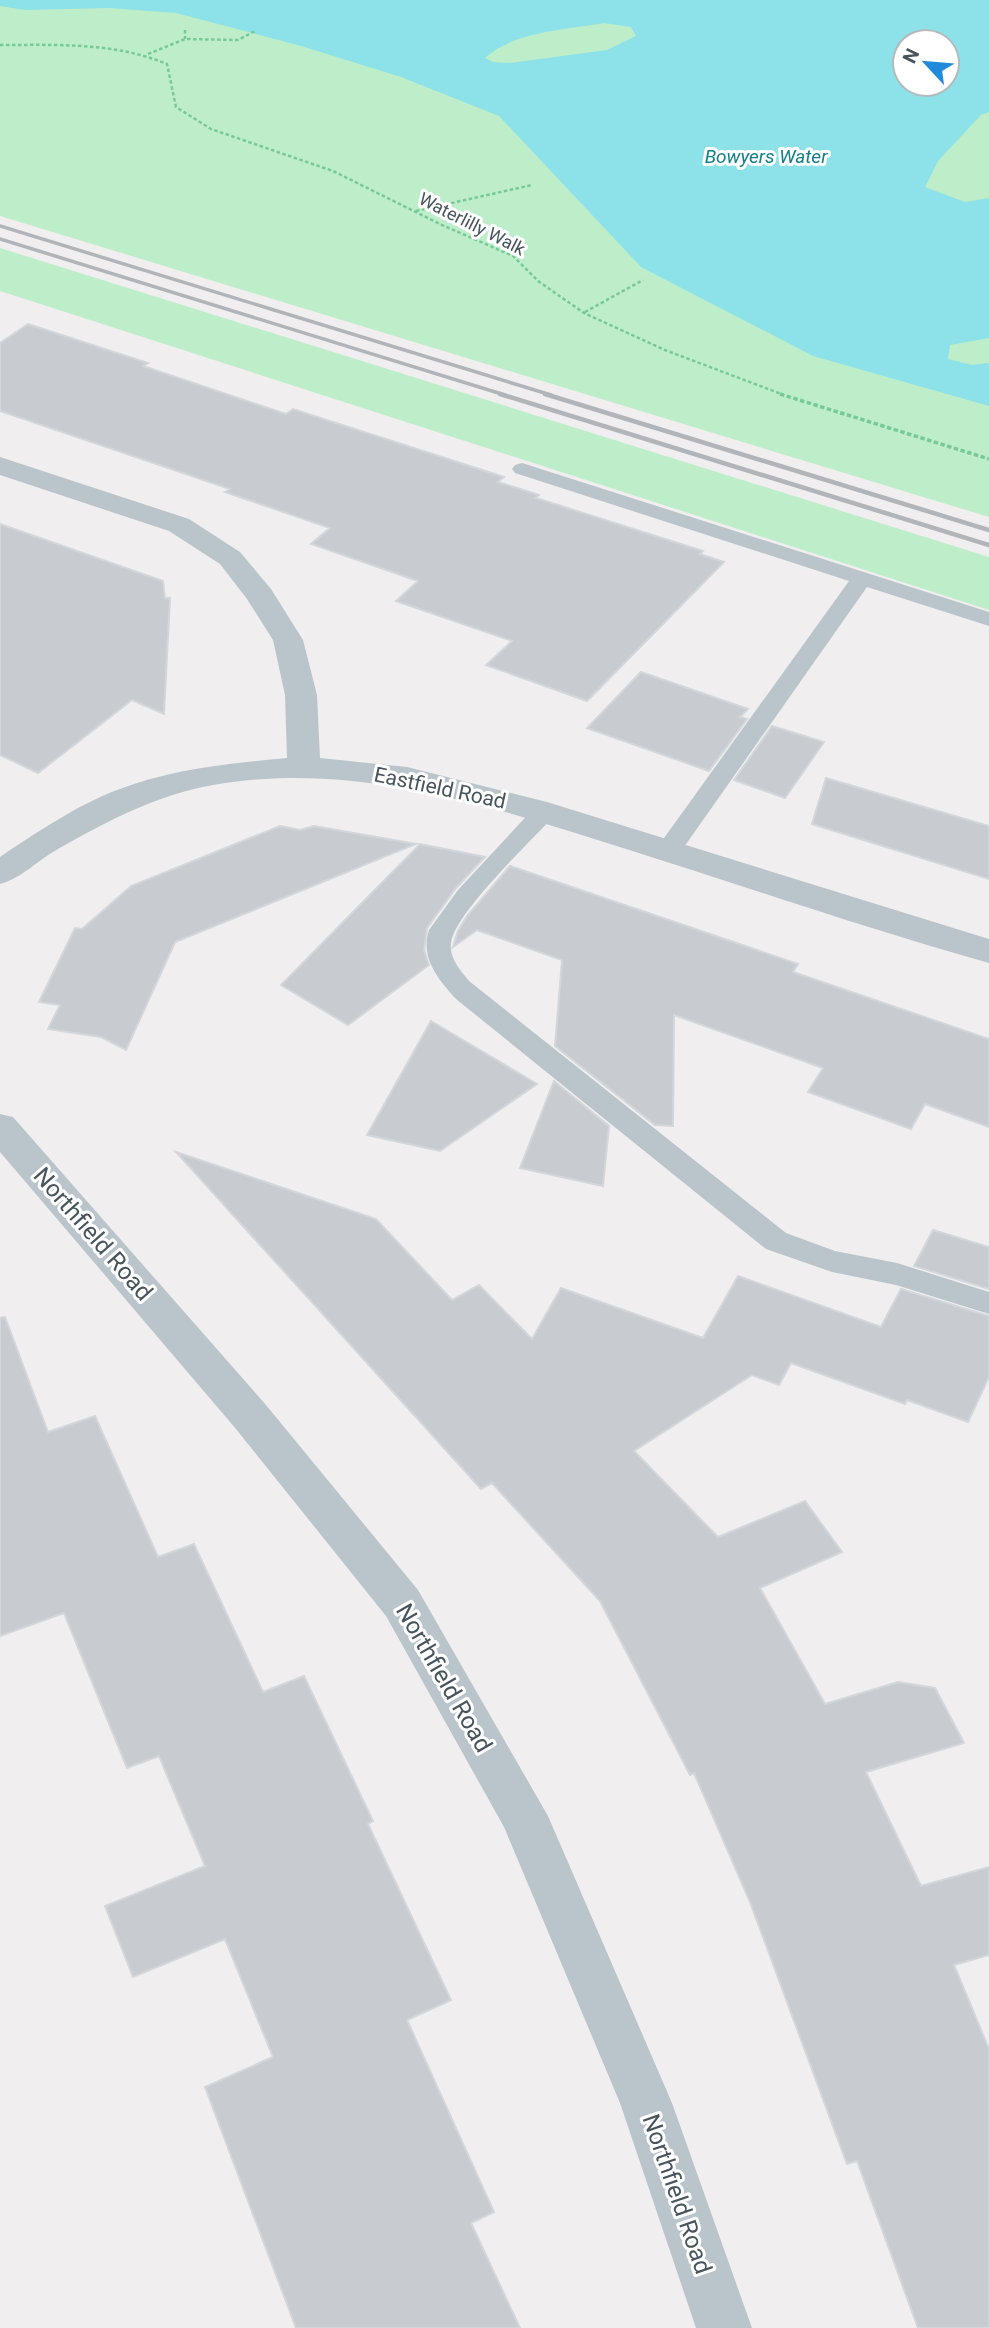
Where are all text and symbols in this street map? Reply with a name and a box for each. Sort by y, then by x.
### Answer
north arrow [891,28,961,98]
text: N [898,45,924,67]
water label: Bowyers Water [705,145,828,168]
street label: Waterlilly Walk [416,188,530,260]
street label: Eastfield Road [372,762,508,814]
street label: Northfield Road [28,1162,158,1306]
street label: Northfield Road [390,1599,498,1757]
street label: Northfield Road [637,2110,717,2278]

